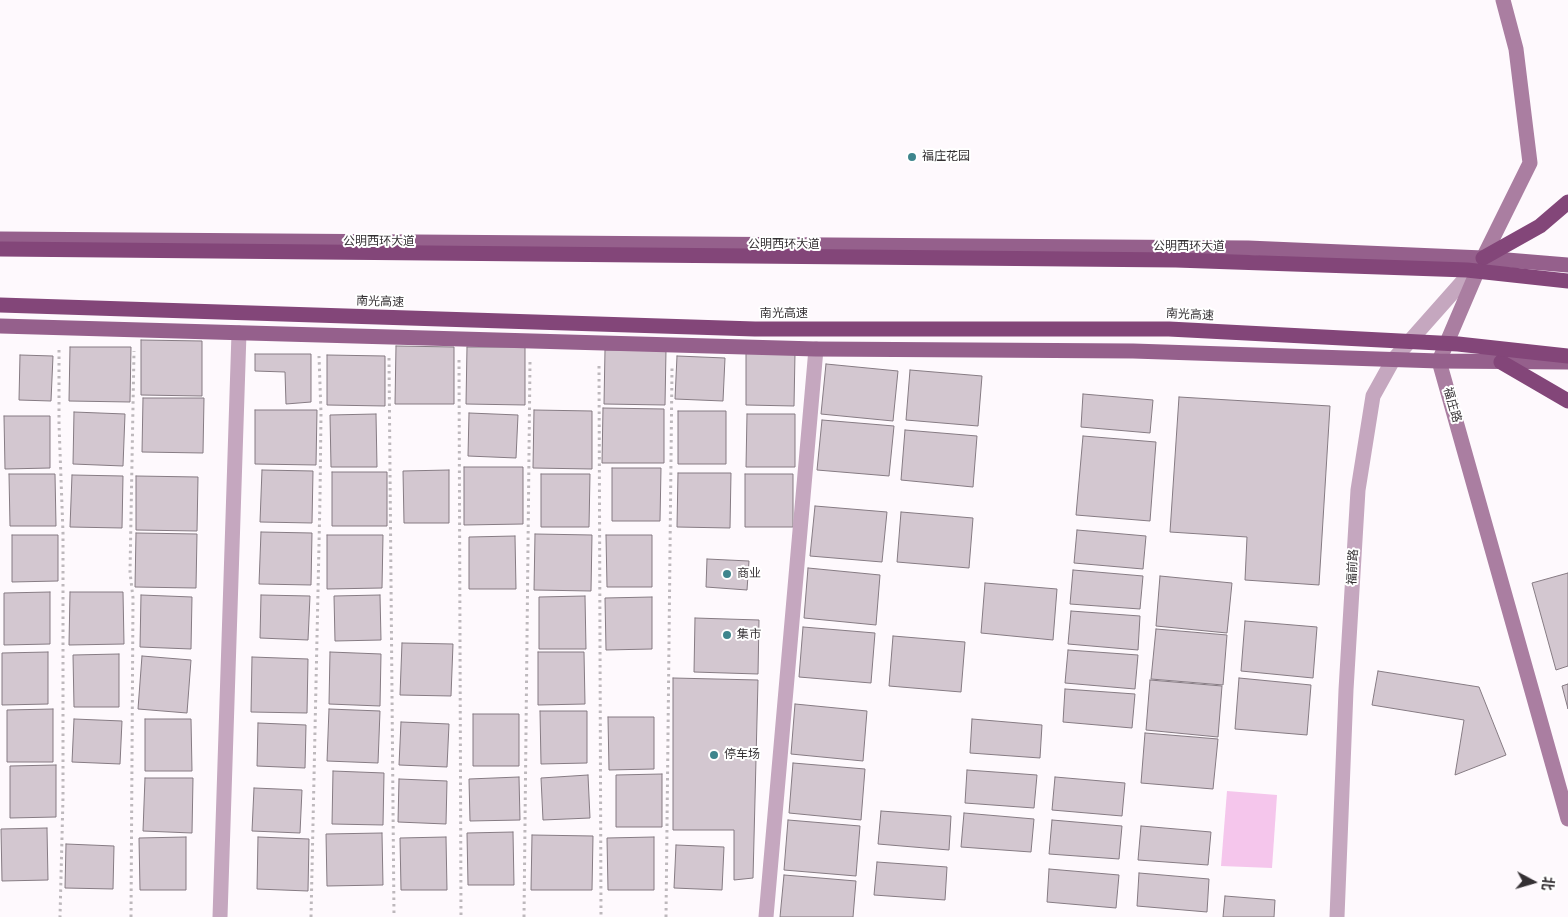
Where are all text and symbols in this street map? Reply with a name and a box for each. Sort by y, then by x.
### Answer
place label: 福庄花园 [922,150,970,164]
marker: 福庄花园 [906,151,918,163]
street label: 公明西环大道 [343,235,415,249]
street label: 公明西环大道 [748,238,820,252]
street label: 公明西环大道 [1153,240,1225,254]
street label: 南光高速 [356,294,404,310]
street label: 南光高速 [760,307,808,321]
street label: 南光高速 [1166,307,1214,323]
street label: 福庄路 [1440,386,1464,424]
street label: 福前路 [1345,549,1361,585]
place label: 商业 [737,567,761,581]
marker: 商业 [721,568,733,580]
place label: 集市 [737,628,761,642]
marker: 集市 [721,629,733,641]
place label: 停车场 [724,748,760,762]
marker: 停车场 [708,749,720,761]
north arrow [1508,857,1558,907]
text: 北 [1538,876,1559,892]

